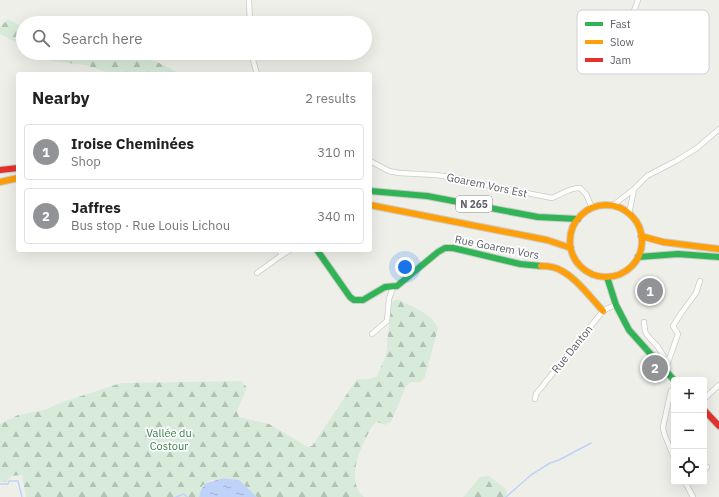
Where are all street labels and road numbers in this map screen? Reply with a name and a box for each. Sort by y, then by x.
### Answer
street label: Goarem Vors Est [445,170,529,200]
road number: N 265 [456,196,492,212]
street label: Rue Goarem Vors [454,232,540,262]
street label: Rue Danton [548,322,596,376]

